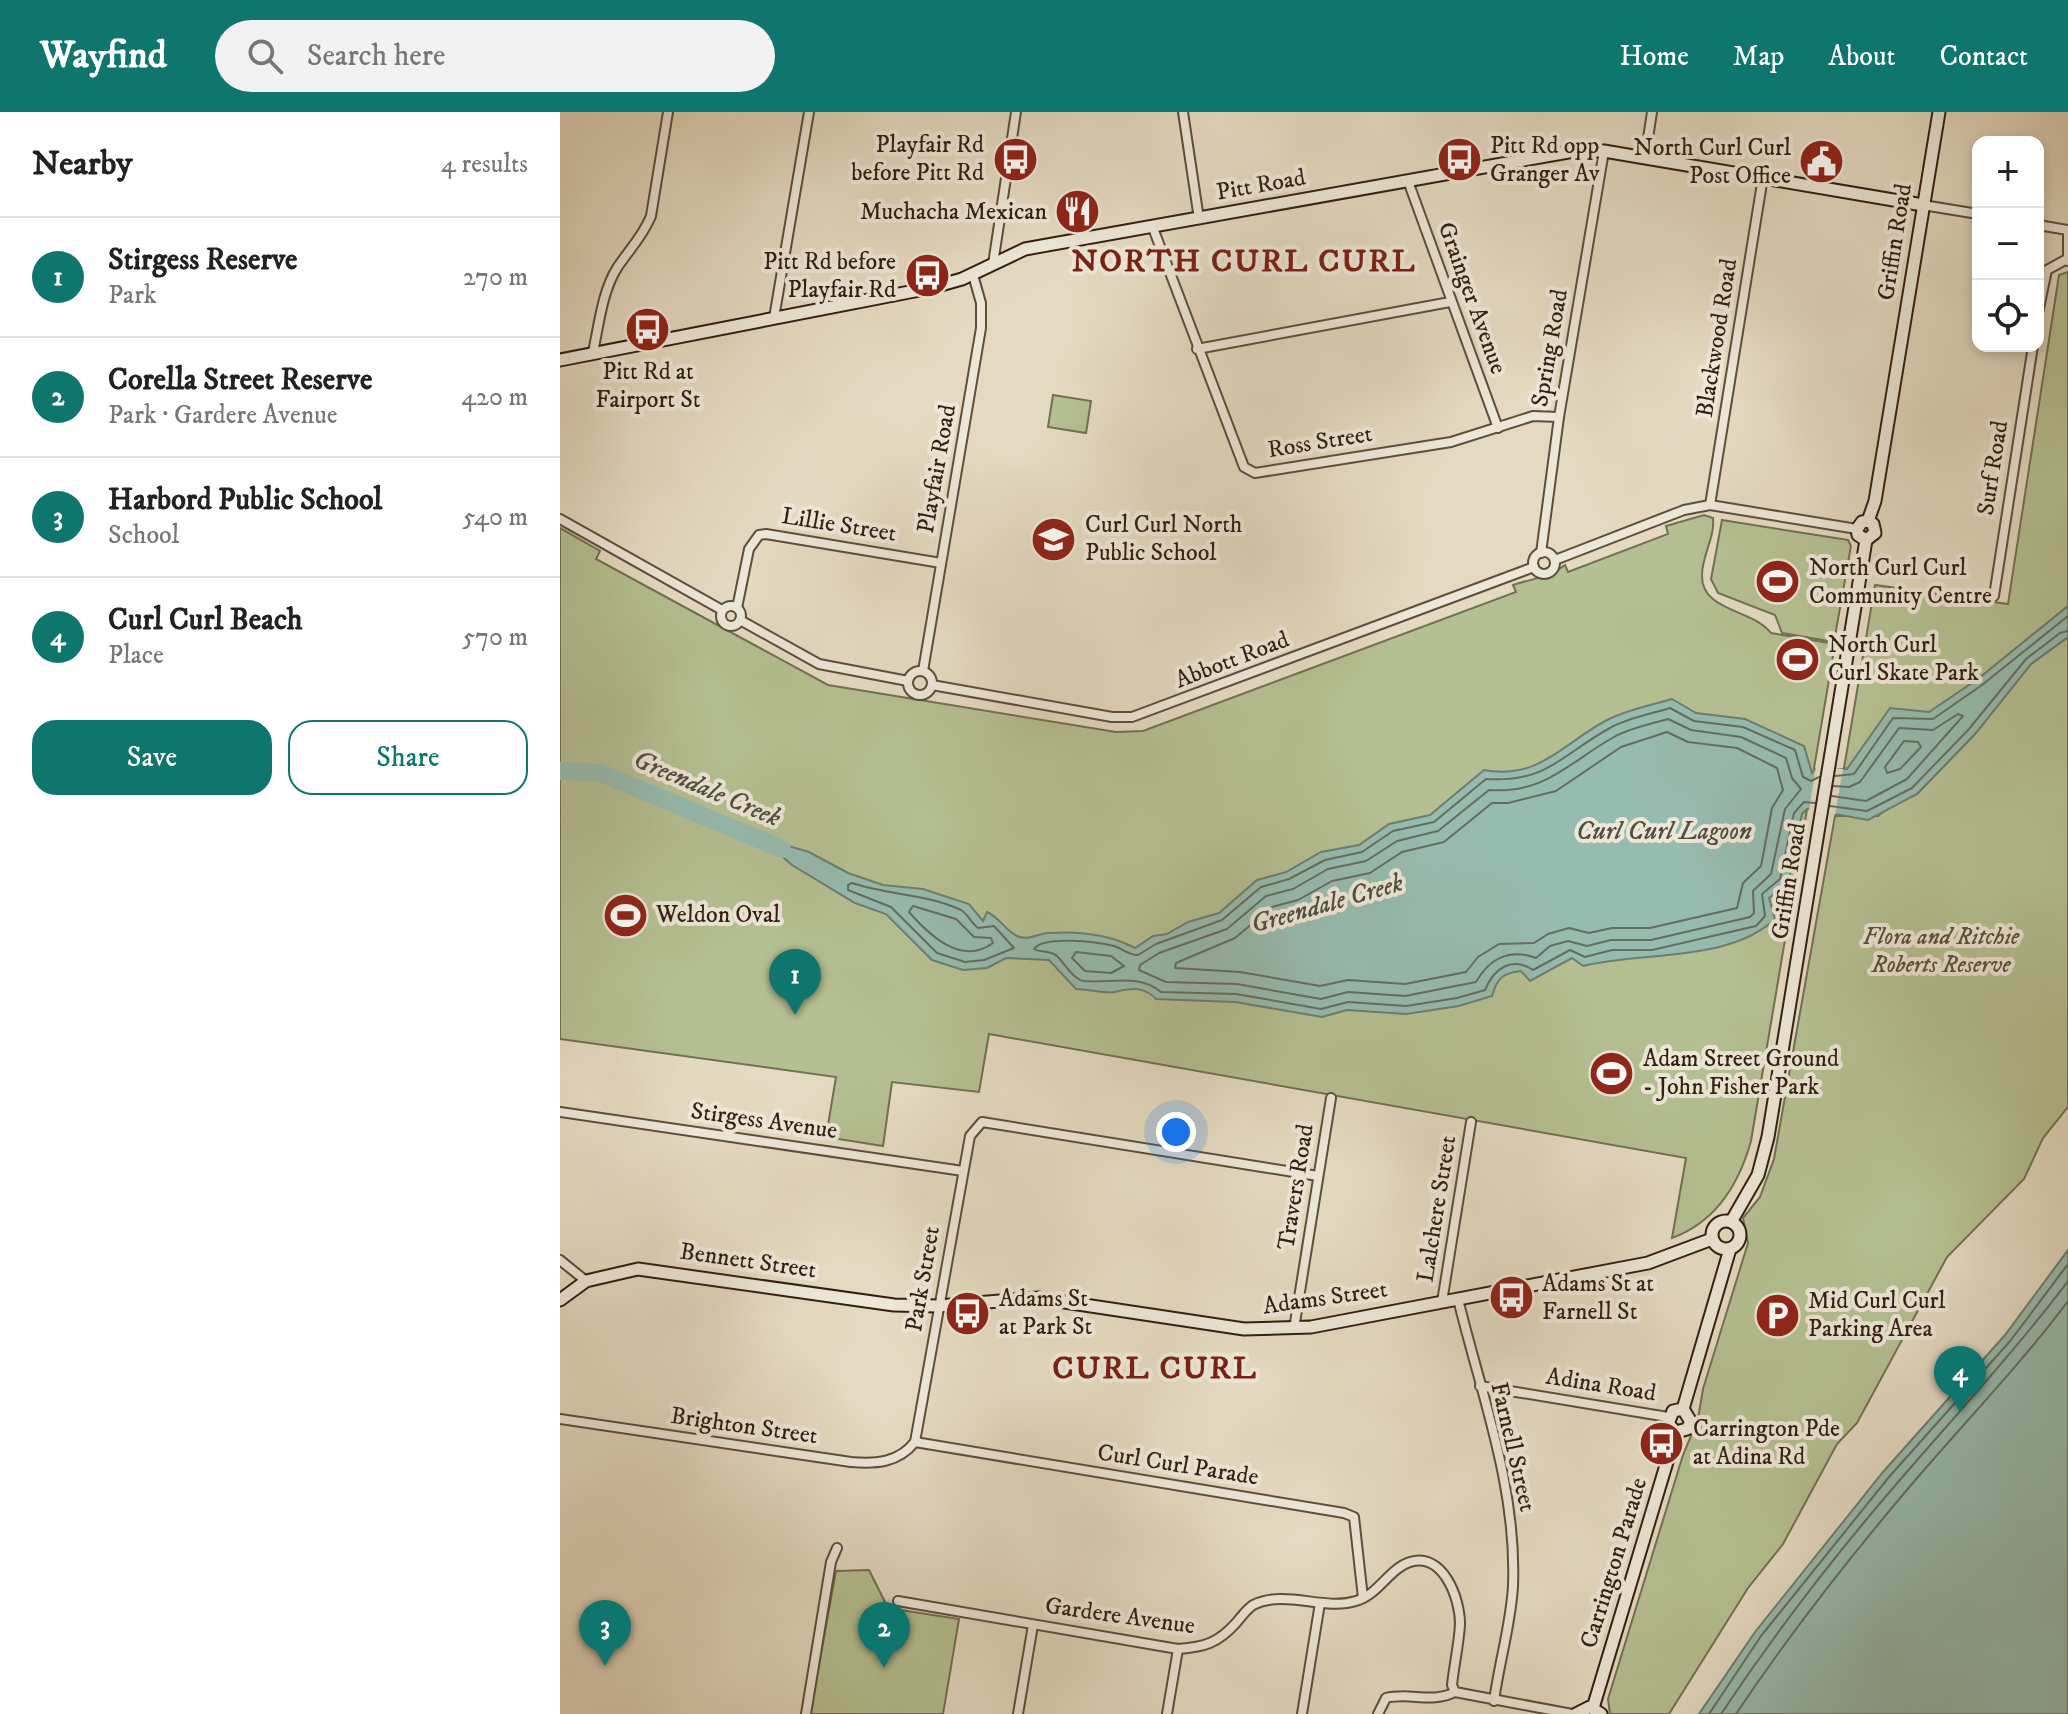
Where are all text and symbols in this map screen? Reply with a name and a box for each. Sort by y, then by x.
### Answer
search box [215,20,775,92]
text: Wayfind [40,32,167,80]
icon: search [243,34,287,78]
text: Search here [307,38,445,75]
text: Home [1620,39,1689,74]
text: Map [1733,39,1784,74]
text: About [1828,39,1895,74]
text: Contact [1939,39,2028,74]
place label: Playfair Rd before Pitt Rd [851,130,984,188]
place label: Pitt Rd opp Granger Av [1490,131,1600,189]
place label: North Curl Curl Post Office [1634,133,1792,191]
bus stop icon: Playfair Rd before Pitt Rd [991,135,1039,183]
bus stop icon: Pitt Rd opp Granger Av [1435,136,1483,184]
map controls [1972,136,2044,352]
button: + [1972,136,2044,208]
public building icon: North Curl Curl Post Office [1798,138,1846,186]
text: Nearby [32,143,133,185]
text: 4 results [441,148,528,181]
street label: Pitt Road [1214,162,1308,208]
street label: Griffin Road [1871,181,1919,303]
restaurant icon: Muchacha Mexican [1054,188,1102,236]
place label: Muchacha Mexican [860,197,1047,227]
button: − [1972,208,2044,280]
street label: Grainger Avenue [1431,218,1513,378]
text: Stirgess Reserve [108,242,298,279]
district label: NORTH CURL CURL [1071,242,1417,282]
place label: Pitt Rd before Playfair Rd [763,247,896,305]
bus stop icon: Pitt Rd before Playfair Rd [903,252,951,300]
street label: Blackwood Road [1690,257,1744,419]
text: 1 [53,261,63,294]
text: 270 m [463,261,528,294]
text: Park [108,279,157,312]
button: locate [1972,280,2044,352]
street label: Spring Road [1525,287,1575,409]
bus stop icon: Pitt Rd at Fairport St [624,306,672,354]
place label: Pitt Rd at Fairport St [596,357,701,415]
text: Corella Street Reserve [108,362,372,399]
text: 2 [52,381,64,414]
text: 420 m [461,381,528,414]
text: Park · Gardere Avenue [108,399,338,432]
street label: Playfair Road [911,402,963,536]
street label: Surf Road [1971,418,2015,518]
street label: Ross Street [1266,419,1375,465]
text: Harbord Public School [108,482,382,519]
text: 3 [53,501,63,534]
text: 540 m [462,501,528,534]
street label: Lillie Street [779,501,899,549]
place label: Curl Curl North Public School [1085,510,1243,568]
school or university icon: Curl Curl North Public School [1030,515,1078,563]
text: School [108,519,179,552]
place label: North Curl Curl Community Centre [1809,553,1992,611]
sports icon: North Curl Curl Community Centre [1754,558,1802,606]
text: Curl Curl Beach [108,602,303,639]
text: 4 [51,621,65,654]
text: 570 m [462,621,528,654]
street label: Abbott Road [1171,625,1293,695]
place label: North Curl Curl Skate Park [1828,630,1979,688]
sports icon: North Curl Curl Skate Park [1773,635,1821,683]
text: Place [108,639,164,672]
button: Save [32,720,272,795]
button: Share [288,720,528,795]
water label: Greendale Creek [628,743,786,835]
water label: Curl Curl Lagoon [1576,815,1752,848]
street label: Griffin Road [1765,820,1813,942]
water label: Greendale Creek [1247,866,1407,941]
sports icon: Weldon Oval [601,891,649,939]
place label: Weldon Oval [655,900,781,930]
park label: Flora and Ritchie Roberts Reserve [1863,922,2020,980]
pin: 1 [769,949,821,1015]
place label: Adam Street Ground - John Fisher Park [1643,1044,1839,1102]
sports icon: Adam Street Ground - John Fisher Park [1588,1049,1636,1097]
street label: Stirgess Avenue [689,1096,839,1146]
your location [1156,1112,1196,1152]
street label: Travers Road [1271,1122,1321,1252]
street label: Lalchere Street [1411,1133,1463,1285]
street label: Park Street [899,1224,947,1334]
street label: Bennett Street [678,1237,818,1285]
place label: Adams St at Farnell St [1542,1269,1654,1327]
street label: Adams Street [1261,1274,1389,1322]
bus stop icon: Adams St at Farnell St [1487,1274,1535,1322]
place label: Adams St at Park St [999,1284,1093,1342]
place label: Mid Curl Curl Parking Area [1808,1286,1946,1344]
bus stop icon: Adams St at Park St [944,1289,992,1337]
parking icon: Mid Curl Curl Parking Area [1753,1291,1801,1339]
pin: 4 [1934,1346,1986,1412]
district label: CURL CURL [1052,1349,1258,1389]
street label: Adina Road [1544,1362,1658,1409]
street label: Farnell Street [1484,1379,1543,1515]
street label: Brighton Street [669,1401,820,1451]
place label: Carrington Pde at Adina Rd [1693,1414,1840,1472]
bus stop icon: Carrington Pde at Adina Rd [1638,1419,1686,1467]
street label: Curl Curl Parade [1095,1437,1261,1493]
street label: Carrington Parade [1574,1474,1654,1652]
street label: Gardere Avenue [1043,1591,1197,1641]
pin: 3 [579,1600,631,1666]
pin: 2 [858,1602,910,1668]

